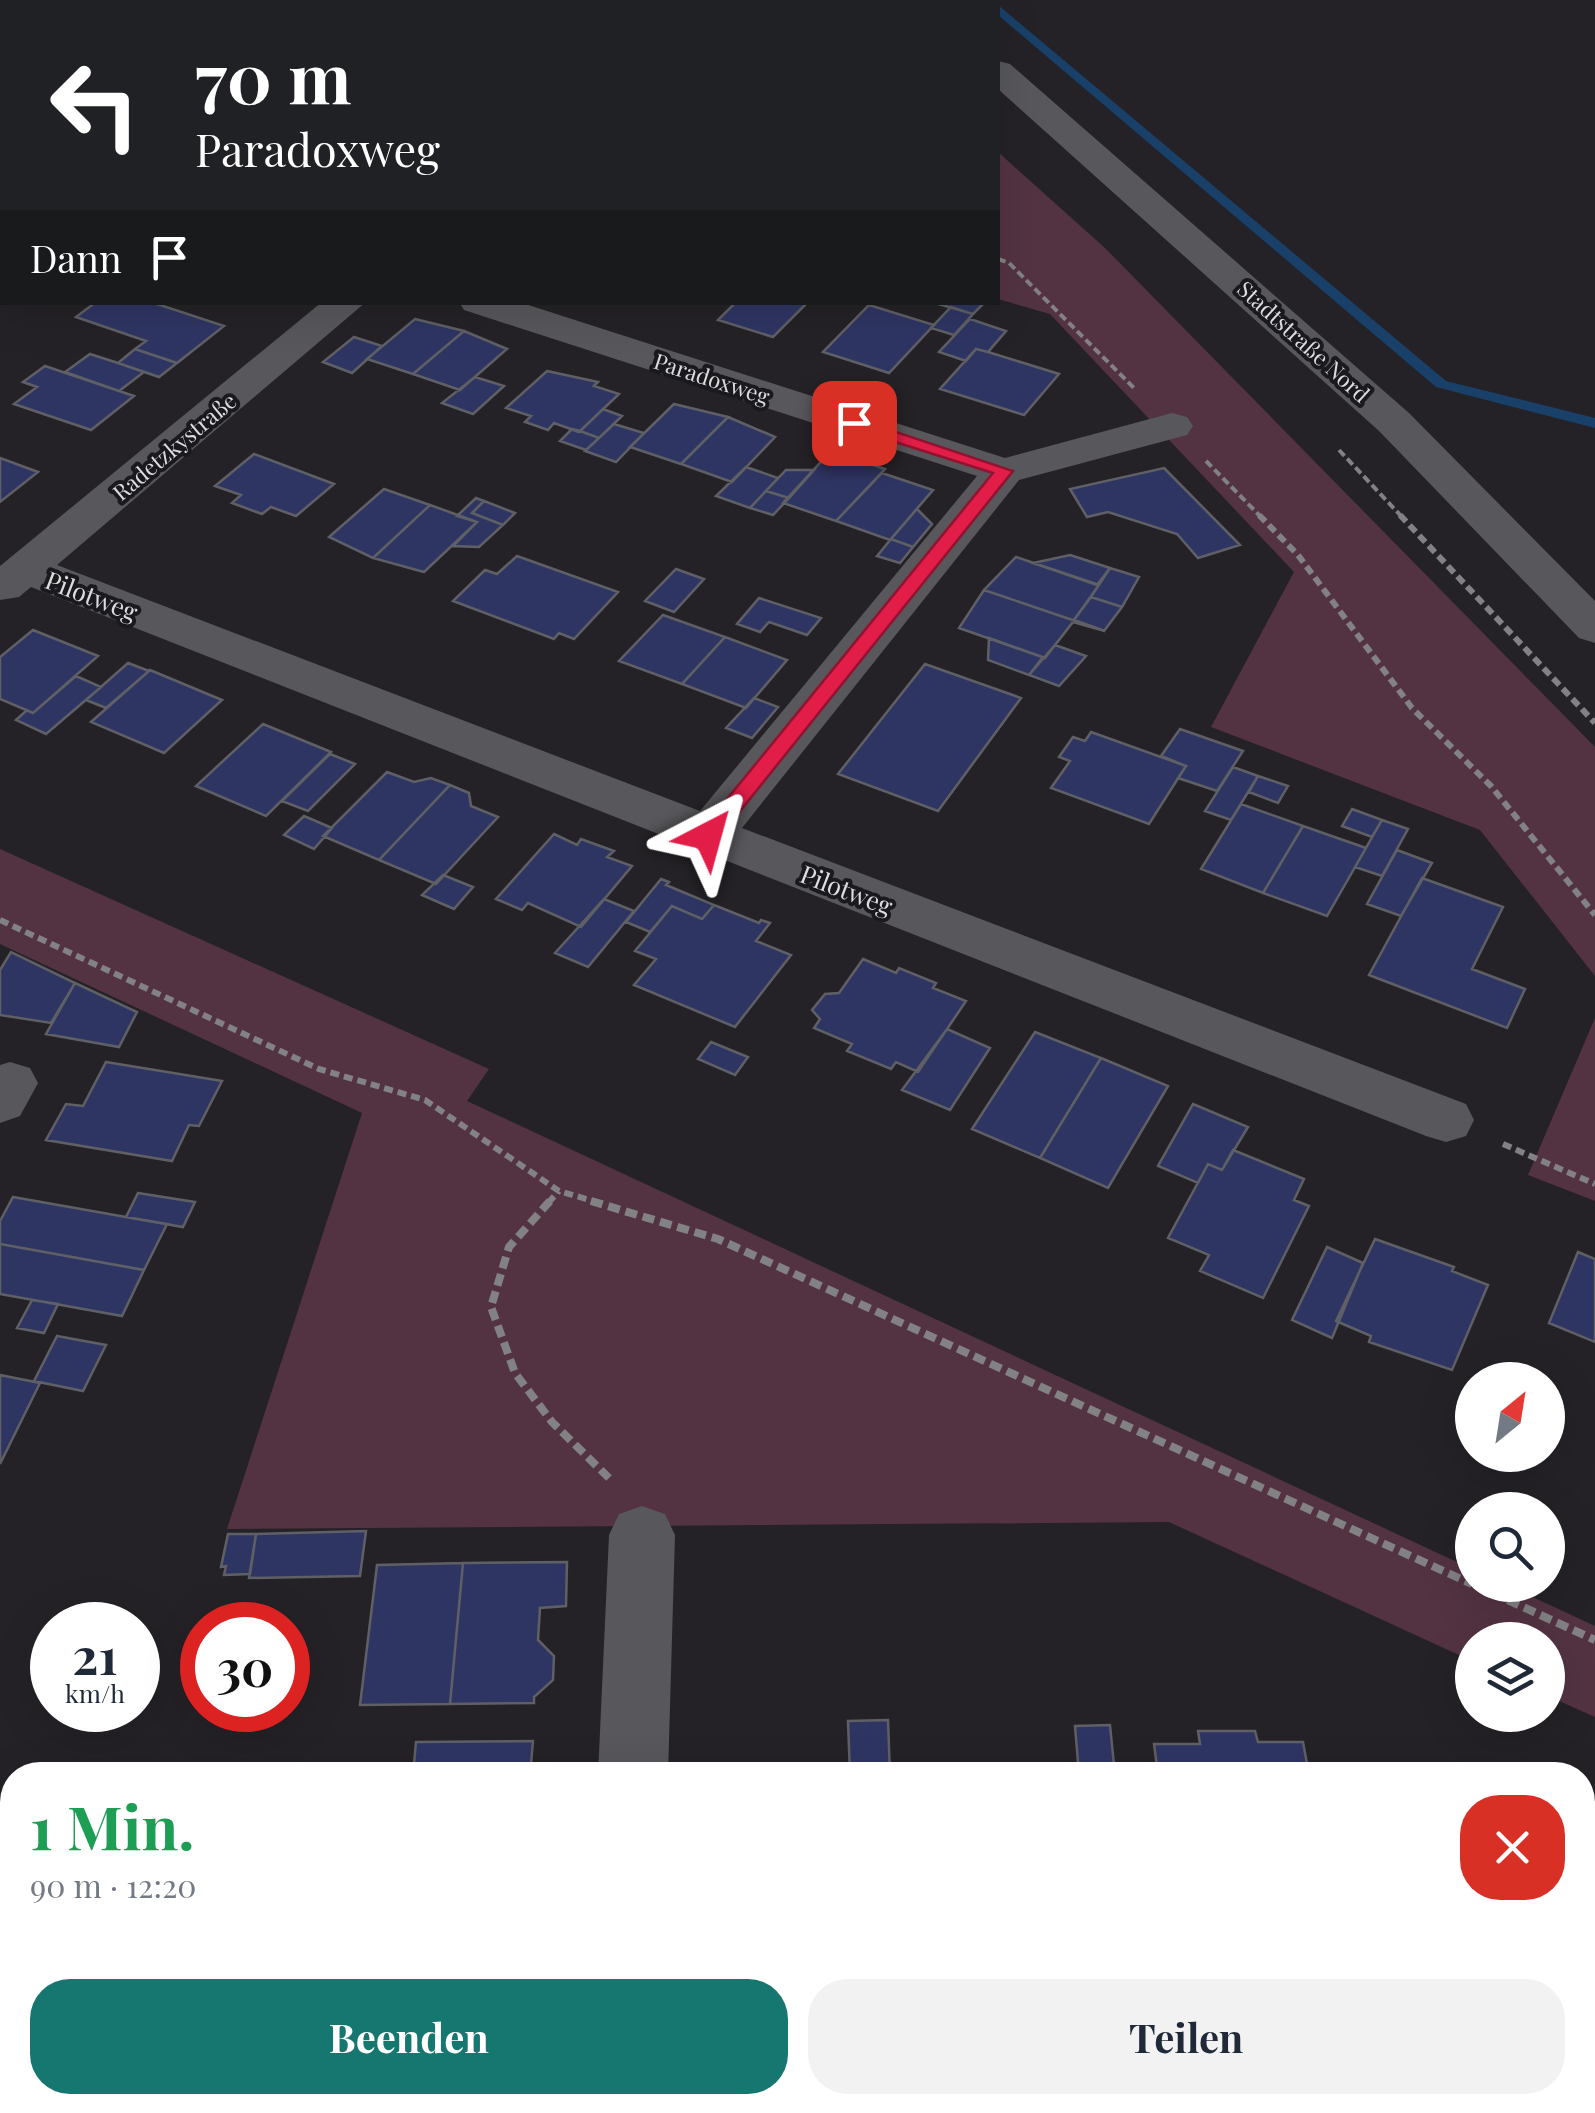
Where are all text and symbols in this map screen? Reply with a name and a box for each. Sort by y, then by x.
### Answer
text: 70 m [195,28,352,122]
icon: left [30,40,160,170]
text: Paradoxweg [195,118,440,178]
icon: arrive [142,230,197,285]
text: Dann [30,232,122,283]
street label: Stadtstraße Nord [1231,274,1377,409]
street label: Paradoxweg [650,345,774,411]
pin [812,381,897,466]
street label: Radetzkystraße [106,385,242,507]
icon: arrive [827,396,882,451]
street label: Pilotweg [41,562,144,628]
position arrow [656,784,760,888]
street label: Pilotweg [796,856,899,922]
north arrow [1455,1362,1565,1472]
map controls [1455,1362,1565,1732]
button: search [1455,1492,1565,1602]
speed limit sign: 30 [180,1602,310,1732]
text: 21 [72,1621,118,1688]
button: layers [1455,1622,1565,1732]
text: km/h [65,1676,125,1709]
text: 1 Min. [30,1785,195,1865]
button: close [1460,1795,1565,1900]
text: 90 m · 12:20 [30,1863,196,1906]
button: Beenden [30,1979,788,2094]
button: Teilen [808,1979,1565,2094]

